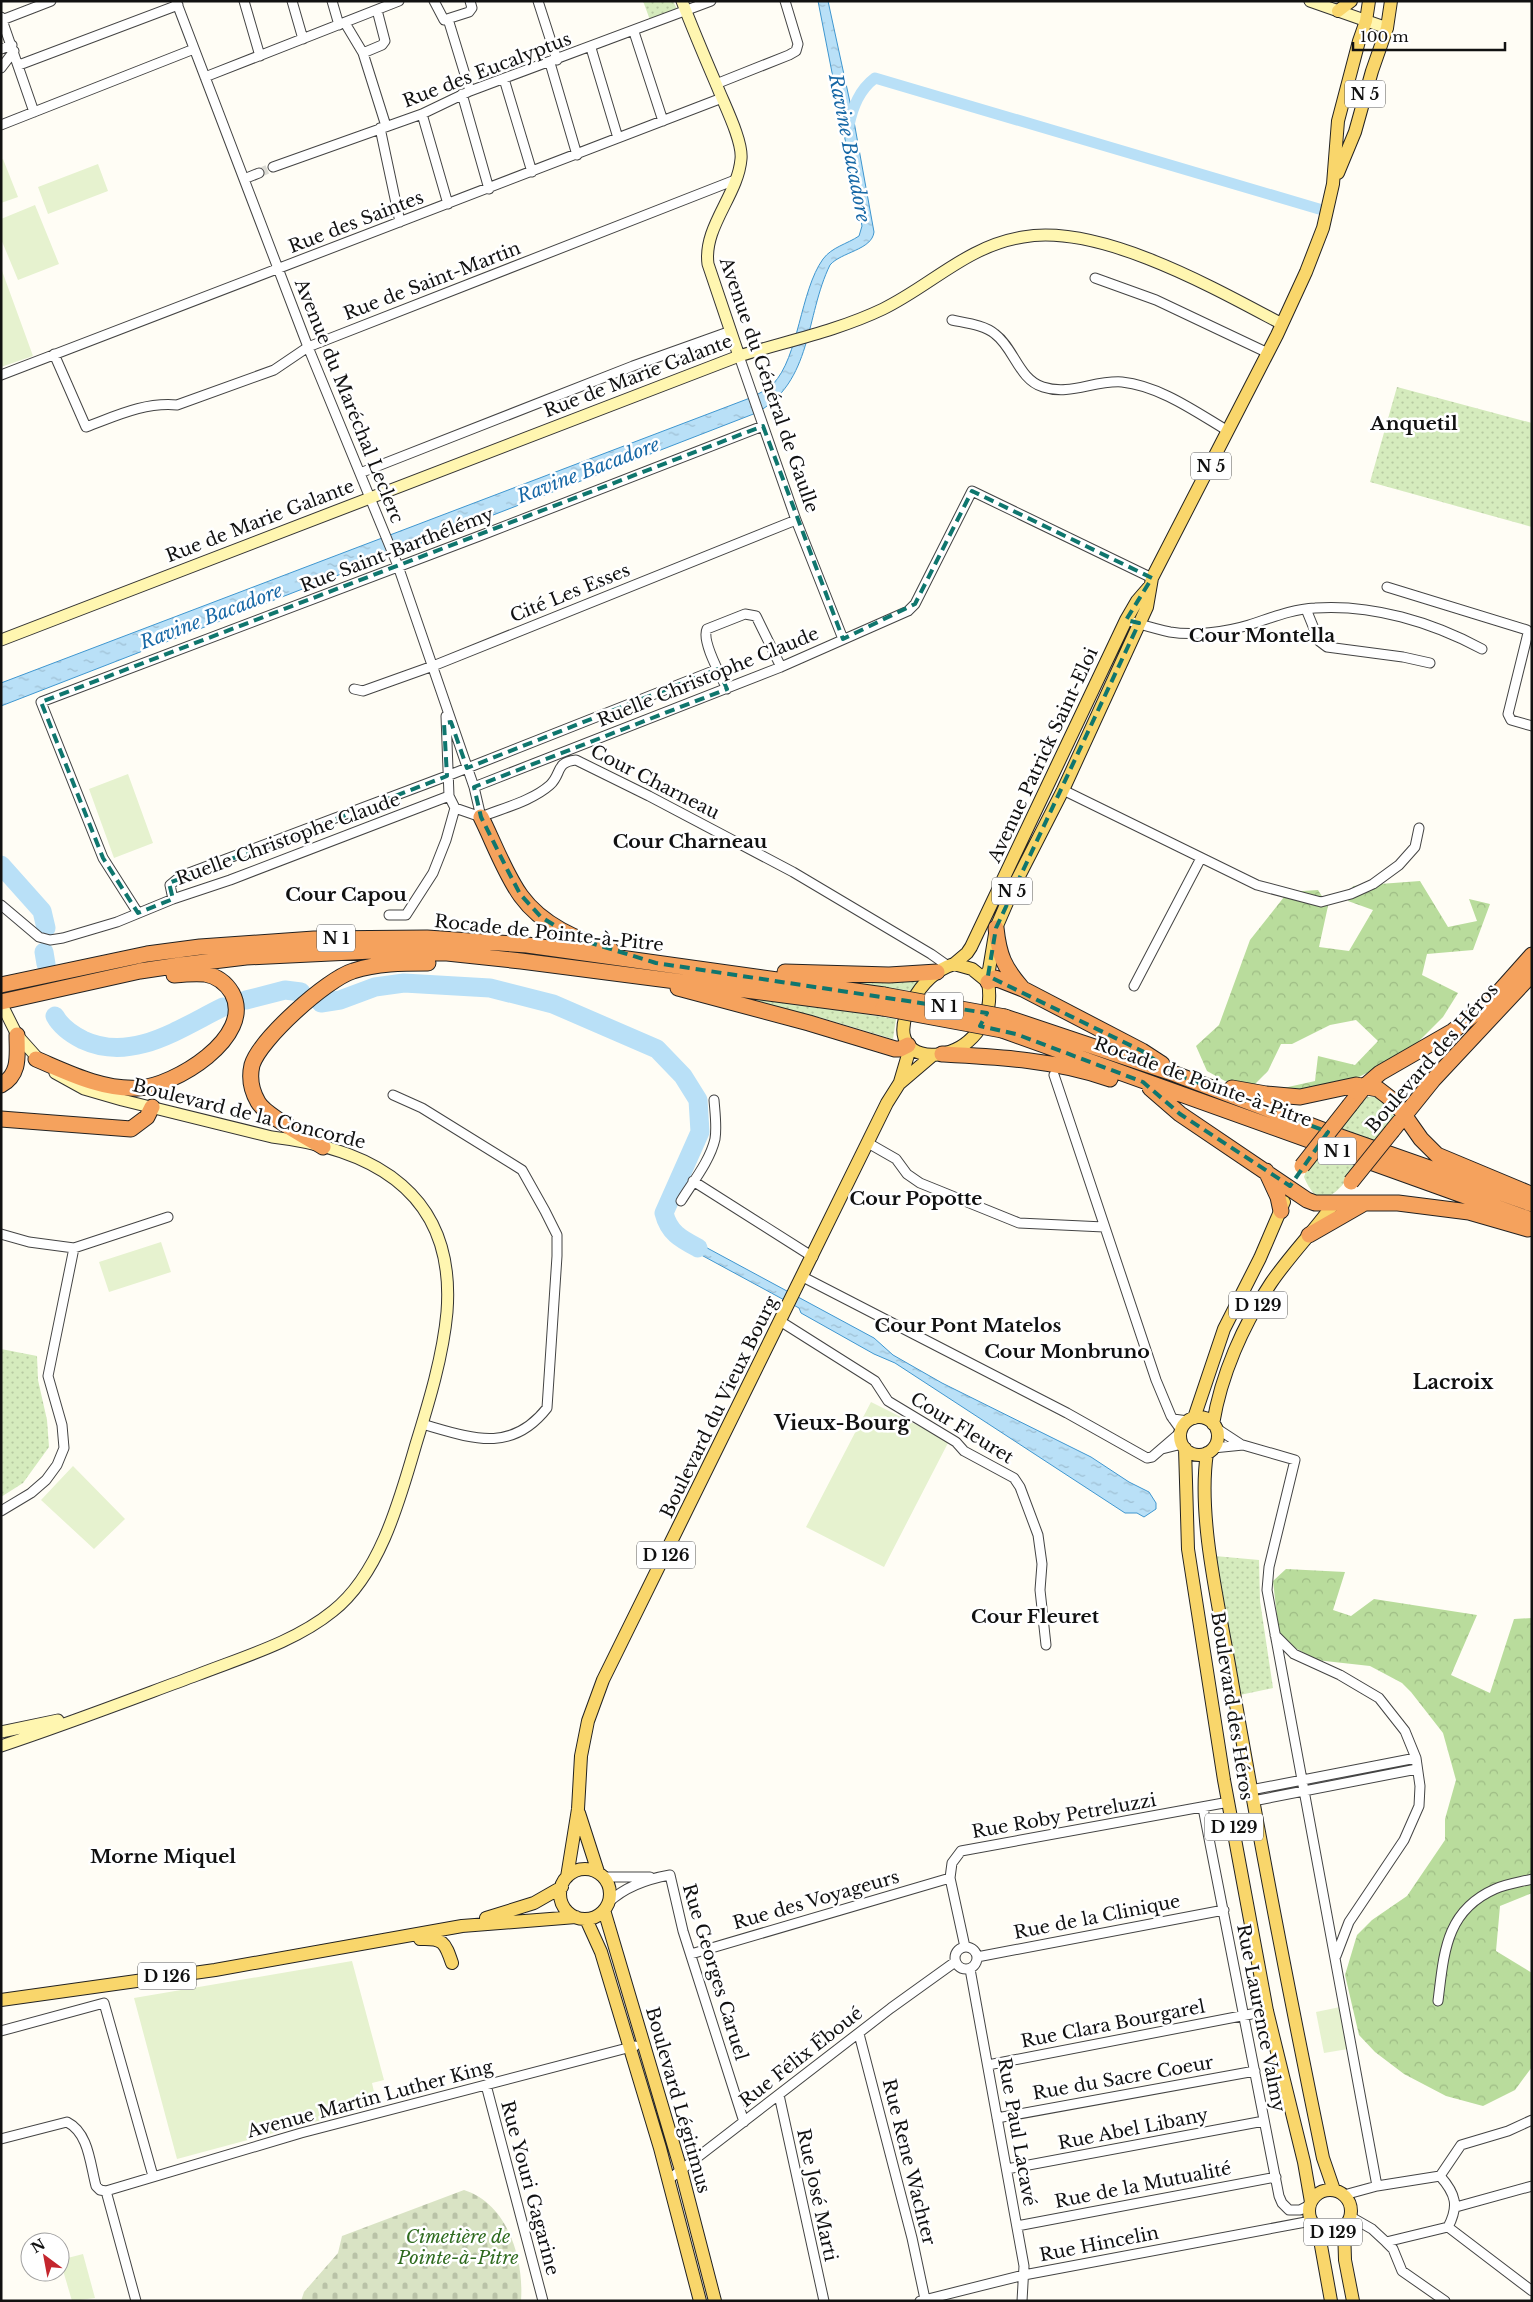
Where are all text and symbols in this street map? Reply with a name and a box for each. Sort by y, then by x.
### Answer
scale bar [1353,20,1506,52]
text: 100 m [1360,27,1409,46]
street label: Rue des Eucalyptus [400,28,574,112]
water label: Ravine Bacadore [824,71,875,225]
road number: N 5 [1345,80,1385,108]
street label: Rue des Saintes [285,186,427,258]
street label: Rue de Saint-Martin [340,237,524,325]
street label: Avenue du Général de Gaulle [715,253,823,516]
street label: Avenue du Maréchal Leclerc [289,275,408,527]
street label: Rue de Marie Galante [541,330,735,422]
district label: Anquetil [1369,412,1458,435]
water label: Ravine Bacadore [513,433,663,509]
road number: N 5 [1191,452,1231,480]
street label: Rue de Marie Galante [163,475,357,567]
street label: Rue Saint-Barthélémy [297,503,497,597]
street label: Cité Les Esses [507,559,633,627]
water label: Ravine Bacadore [136,579,286,655]
street label: Ruelle Christophe Claude [594,622,822,732]
district label: Cour Montella [1189,624,1335,647]
street label: Avenue Patrick Saint-Eloi [983,644,1103,867]
street label: Cour Charneau [587,740,723,824]
street label: Ruelle Christophe Claude [173,788,403,890]
district label: Cour Charneau [613,830,768,853]
road number: N 5 [992,878,1032,904]
district label: Cour Capou [285,883,407,906]
street label: Rocade de Pointe-à-Pitre [433,910,665,956]
road number: N 1 [317,924,355,951]
street label: Boulevard des Héros [1361,979,1503,1137]
road number: N 1 [925,992,963,1019]
street label: Rocade de Pointe-à-Pitre [1091,1032,1315,1132]
street label: Boulevard de la Concorde [130,1074,368,1154]
road number: N 1 [1318,1138,1356,1164]
district label: Cour Popotte [850,1187,982,1210]
street label: Boulevard du Vieux Bourg [656,1292,782,1522]
road number: D 129 [1229,1292,1287,1318]
district label: Cour Pont Matelos [875,1314,1062,1337]
district label: Cour Monbruno [984,1340,1150,1363]
district label: Lacroix [1412,1370,1494,1394]
street label: Cour Fleuret [906,1388,1018,1469]
district label: Vieux-Bourg [773,1411,911,1435]
road number: D 126 [637,1542,695,1568]
district label: Cour Fleuret [971,1605,1100,1628]
street label: Boulevard des Héros [1206,1610,1258,1802]
street label: Rue Roby Petreluzzi [970,1789,1158,1843]
road number: D 129 [1205,1814,1263,1840]
district label: Morne Miquel [90,1845,236,1868]
street label: Rue des Voyageurs [730,1866,902,1934]
street label: Rue Georges Caruel [678,1881,752,2063]
street label: Rue de la Clinique [1012,1890,1182,1944]
street label: Rue Laurence Valmy [1232,1922,1290,2114]
road number: D 126 [138,1962,196,1990]
street label: Rue Clara Bourgarel [1019,1995,1207,2053]
street label: Rue Félix Éboué [734,2001,867,2112]
street label: Boulevard Légitimus [641,2004,715,2196]
street label: Rue du Sacre Coeur [1031,2051,1216,2105]
street label: Avenue Martin Luther King [244,2055,496,2143]
street label: Rue Paul Lacavé [993,2056,1041,2208]
street label: Rue Rene Wachter [878,2077,940,2248]
street label: Rue Youri Gagarine [496,2098,564,2278]
street label: Rue Abel Libany [1056,2104,1210,2154]
street label: Rue José Marti [792,2127,842,2263]
street label: Rue de la Mutualité [1053,2157,1233,2213]
road number: D 129 [1304,2218,1362,2246]
street label: Rue Hincelin [1037,2222,1161,2266]
park label: Cimetière de Pointe-à-Pitre [397,2226,518,2269]
north arrow [20,2232,70,2282]
text: N [28,2235,48,2257]

